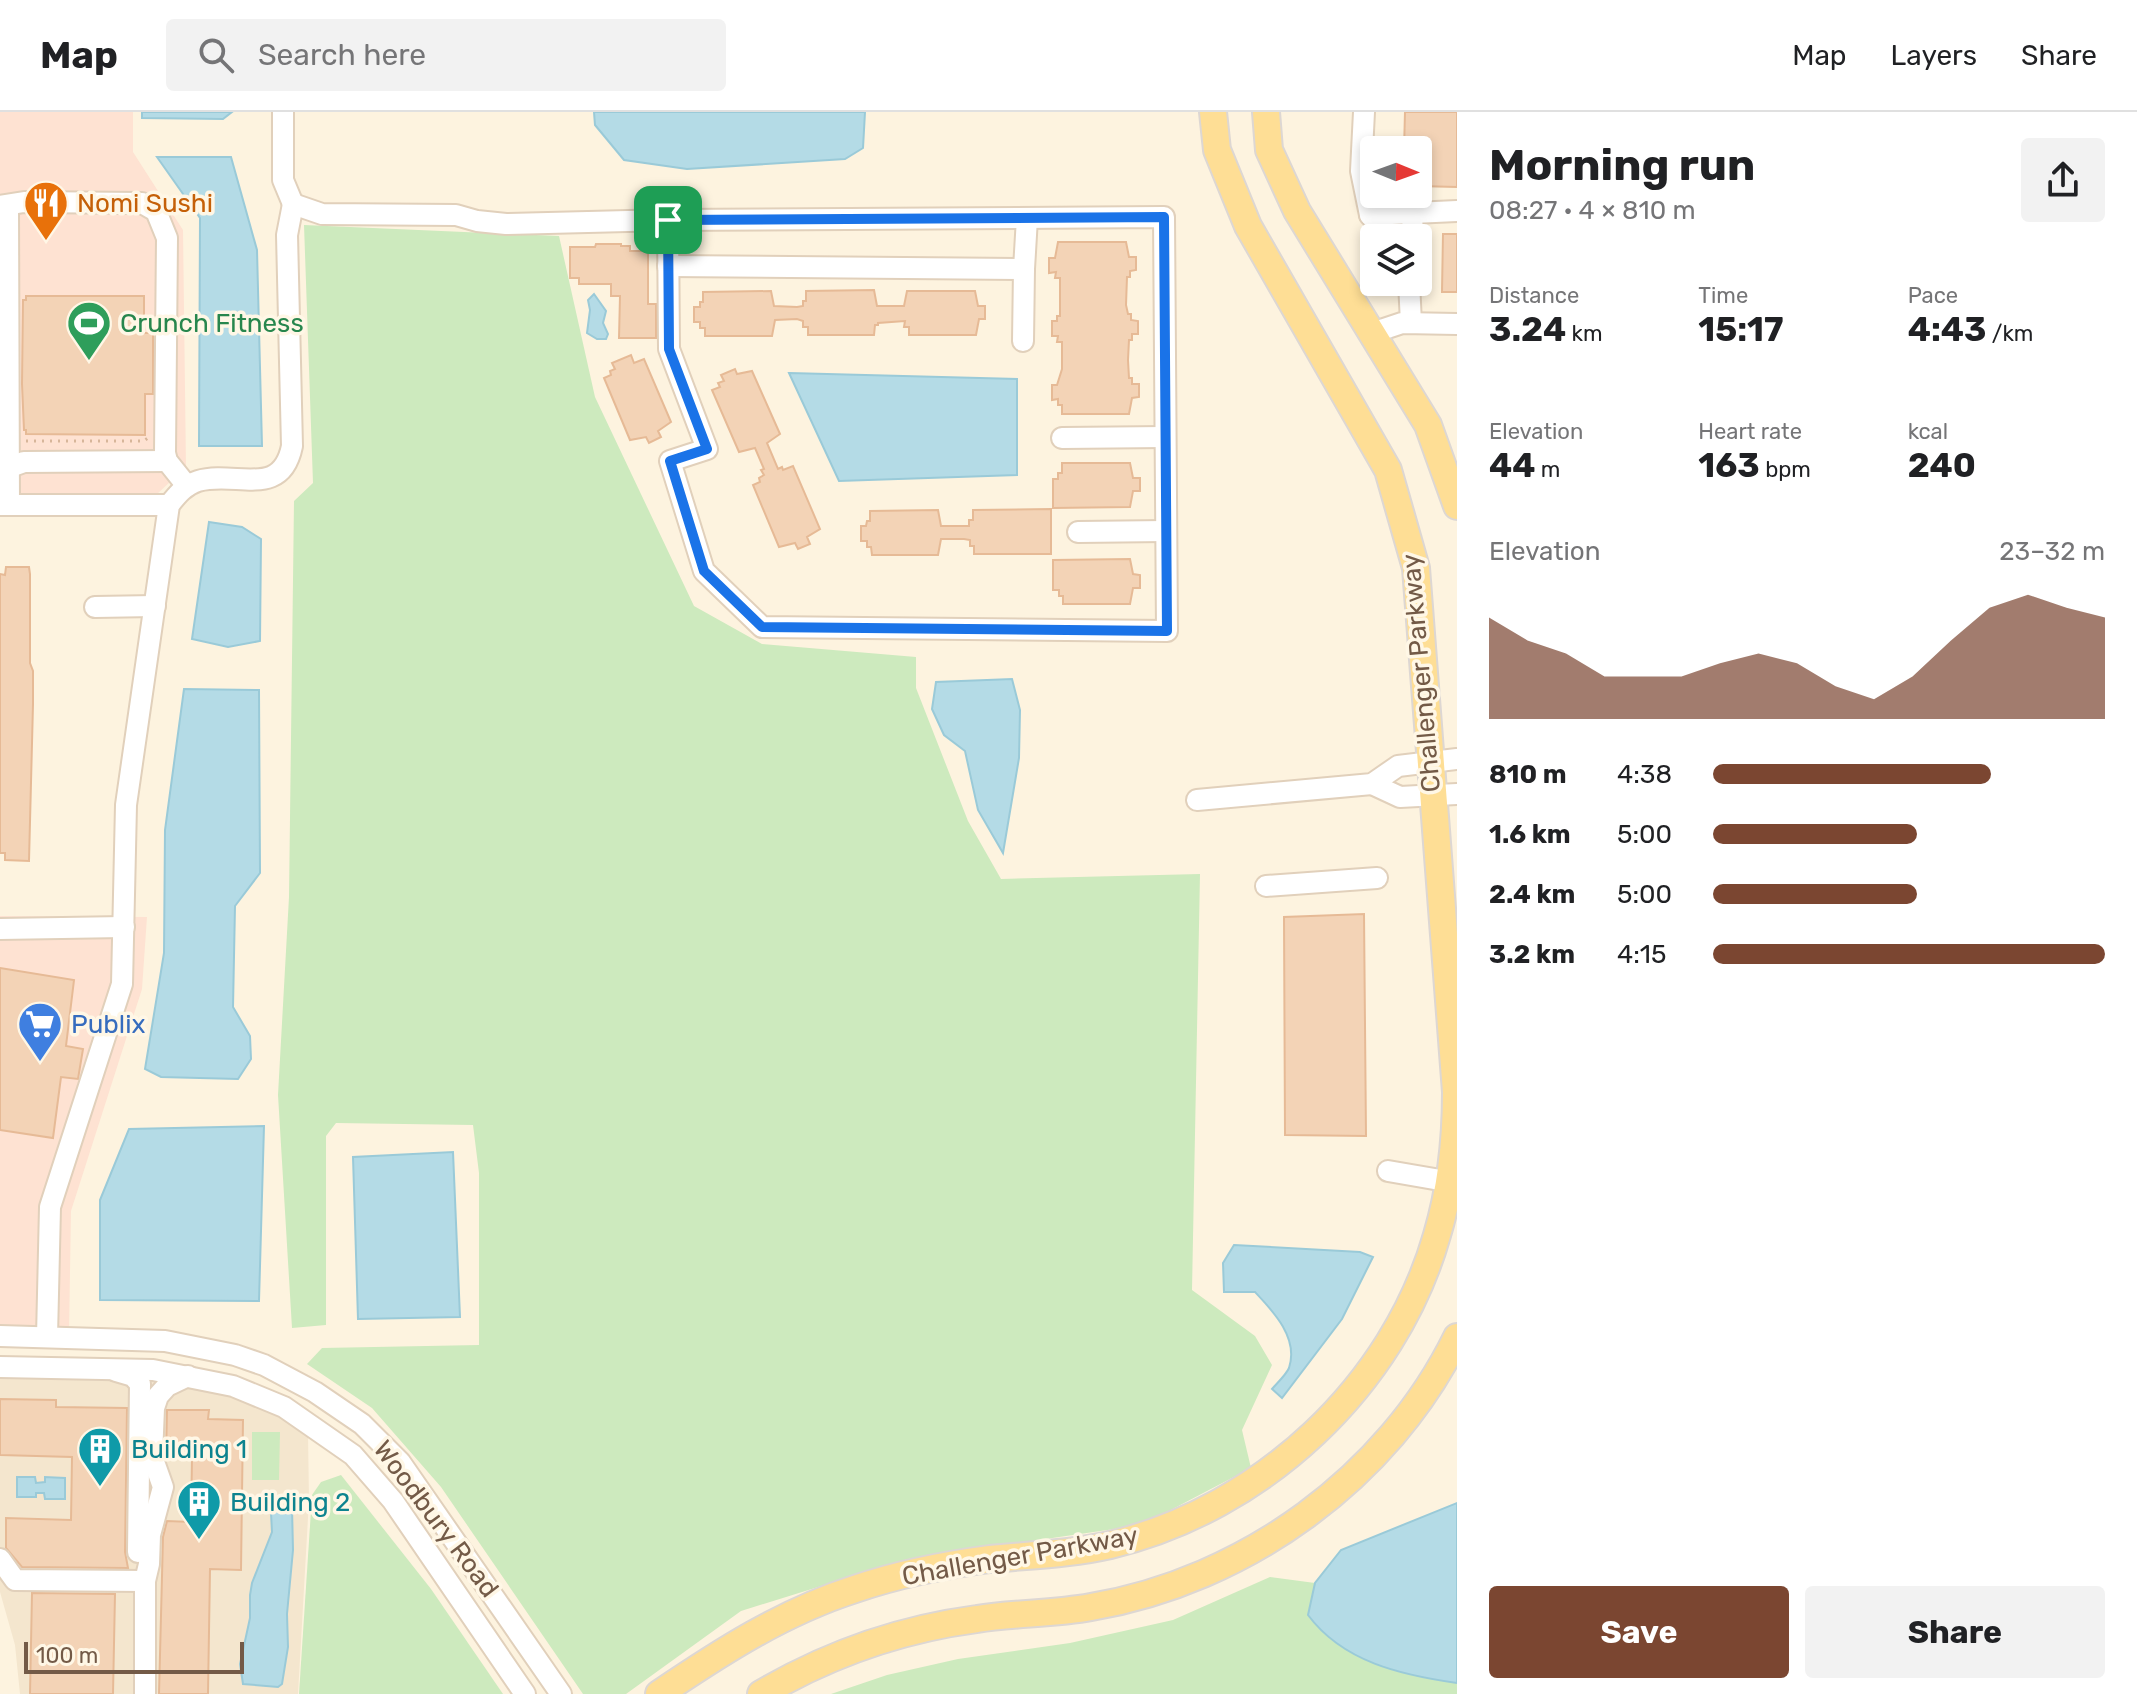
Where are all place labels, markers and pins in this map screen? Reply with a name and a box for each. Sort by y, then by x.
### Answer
restaurant icon: Nomi Sushi [22,179,70,242]
pin [634,186,702,254]
place label: Nomi Sushi [77,188,213,219]
sports icon: Crunch Fitness [65,299,113,362]
place label: Crunch Fitness [120,308,304,339]
supermarket icon: Publix [16,1000,64,1063]
place label: Publix [71,1009,145,1040]
building icon: Building 1 [76,1425,124,1488]
place label: Building 1 [131,1434,247,1465]
building icon: Building 2 [175,1478,223,1541]
place label: Building 2 [230,1487,350,1518]

